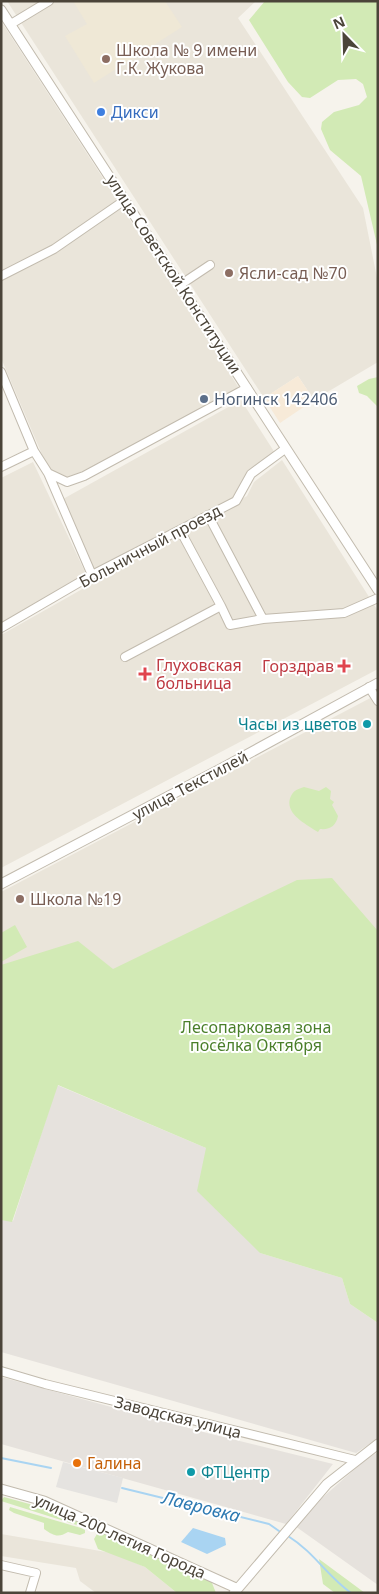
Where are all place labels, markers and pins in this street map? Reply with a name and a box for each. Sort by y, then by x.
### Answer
place label: Школа № 9 имени Г.К. Жукова [116,39,257,79]
marker: Школа № 9 имени Г.К. Жукова [100,53,112,65]
place label: Дикси [111,101,159,123]
marker: Дикси [95,106,107,118]
place label: Ясли-сад №70 [239,262,347,284]
marker: Ясли-сад №70 [223,267,235,279]
place label: Ногинск 142406 [214,388,338,410]
marker: Ногинск 142406 [198,393,210,405]
place label: Глуховская больница [156,654,242,694]
place label: Горздрав [262,655,334,677]
marker: Горздрав [338,660,350,672]
marker: Глуховская больница [138,667,152,681]
place label: Часы из цветов [238,713,357,735]
marker: Часы из цветов [361,718,373,730]
place label: Школа №19 [30,888,121,910]
marker: Школа №19 [14,893,26,905]
place label: Галина [87,1452,141,1474]
marker: Галина [71,1457,83,1469]
place label: ФТЦентр [201,1461,270,1483]
marker: ФТЦентр [185,1466,197,1478]

